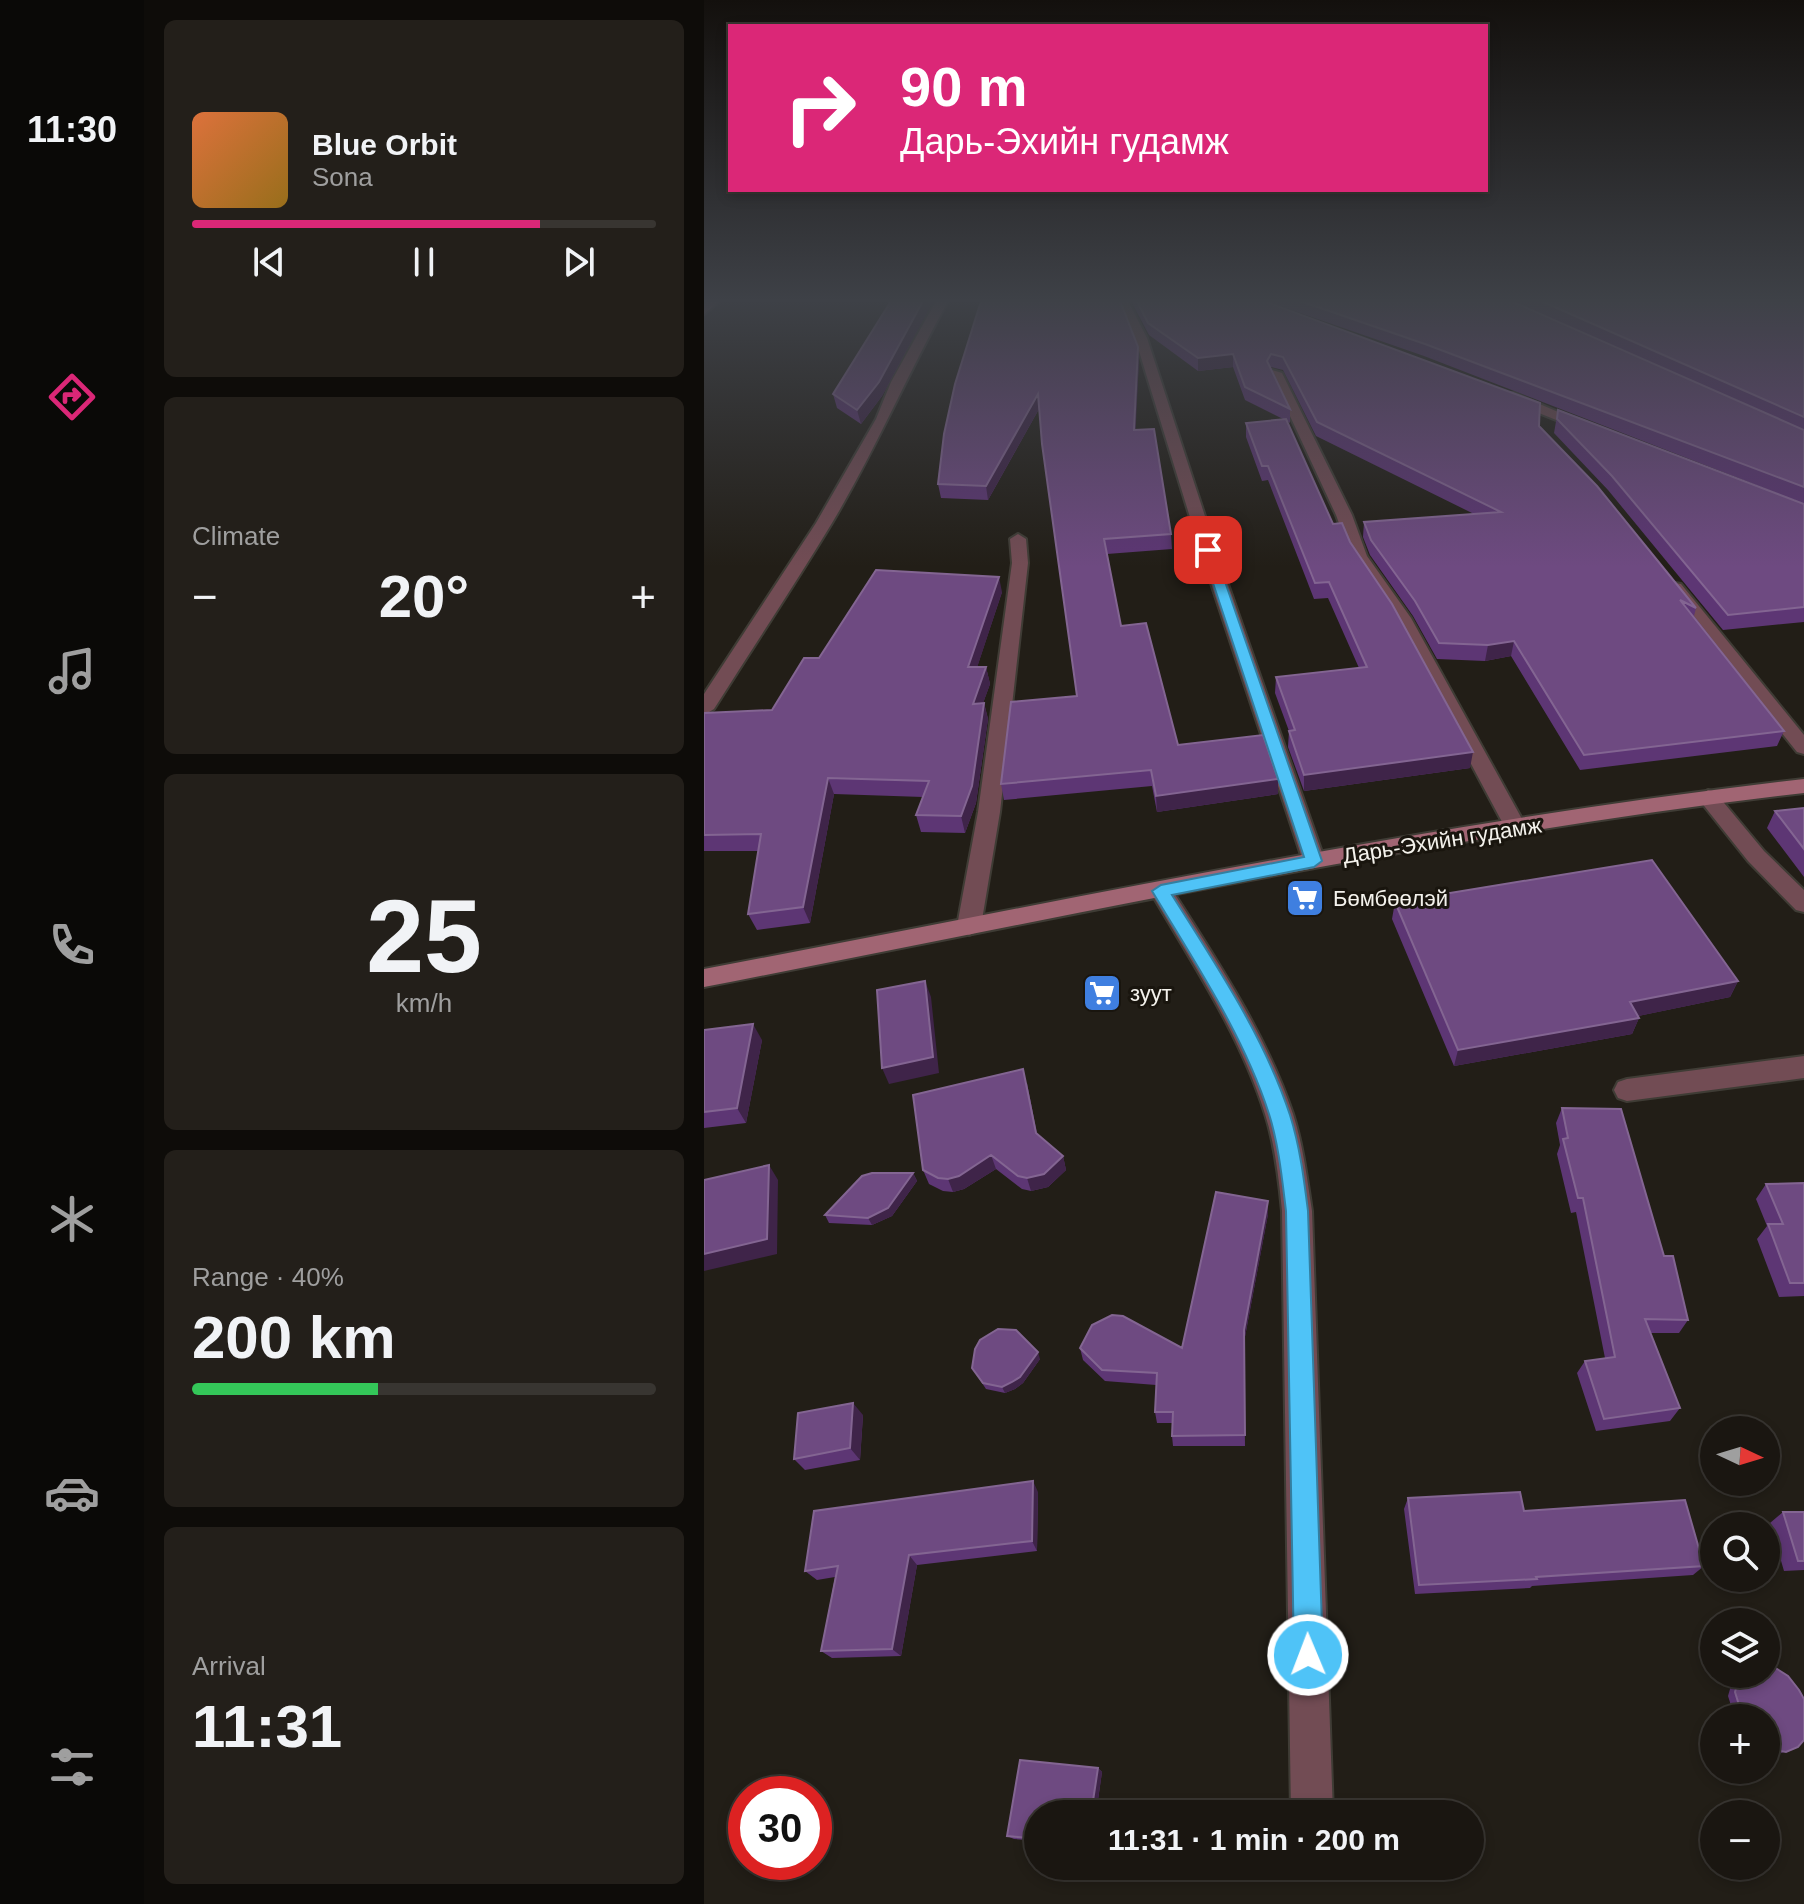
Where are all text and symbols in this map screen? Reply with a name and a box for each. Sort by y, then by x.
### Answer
text: 90 m [900,55,1028,118]
icon: right [768,56,872,160]
text: 11:30 [27,109,117,150]
text: Дарь-Эхийн гудамж [900,121,1229,162]
text: Blue Orbit [312,128,457,161]
text: Sona [312,162,373,192]
icon: previous [247,240,291,284]
icon: pause [402,240,446,284]
icon: next [557,240,601,284]
icon: directions [44,369,100,425]
pin [1174,516,1242,584]
text: Climate [192,521,280,551]
icon: arrive [1186,528,1230,572]
text: 20° [379,563,469,630]
text: − [192,572,218,621]
text: + [630,572,656,621]
icon: music [44,643,100,699]
street label: Дарь-Эхийн гудамж [1341,812,1544,869]
supermarket icon: Бөмбөөлэй [1284,877,1326,919]
text: 25 [366,878,482,994]
place label: Бөмбөөлэй [1333,886,1448,911]
icon: phone [44,917,100,973]
supermarket icon: зуут [1081,972,1123,1014]
place label: зуут [1130,981,1172,1006]
text: km/h [396,988,452,1018]
icon: climate [44,1191,100,1247]
text: Range · 40% [192,1262,344,1292]
text: 200 km [192,1304,396,1371]
north arrow [1700,1416,1780,1496]
map controls [1700,1416,1780,1880]
icon: car [44,1465,100,1521]
button: search [1700,1512,1780,1592]
button: layers [1700,1608,1780,1688]
position arrow [1266,1613,1350,1697]
text: Arrival [192,1651,266,1681]
text: 11:31 [192,1693,342,1760]
button: + [1700,1704,1780,1784]
icon: filters [44,1739,100,1795]
speed limit sign: 30 [728,1776,832,1880]
button: − [1700,1800,1780,1880]
text: 11:31 · 1 min · 200 m [1108,1823,1400,1856]

